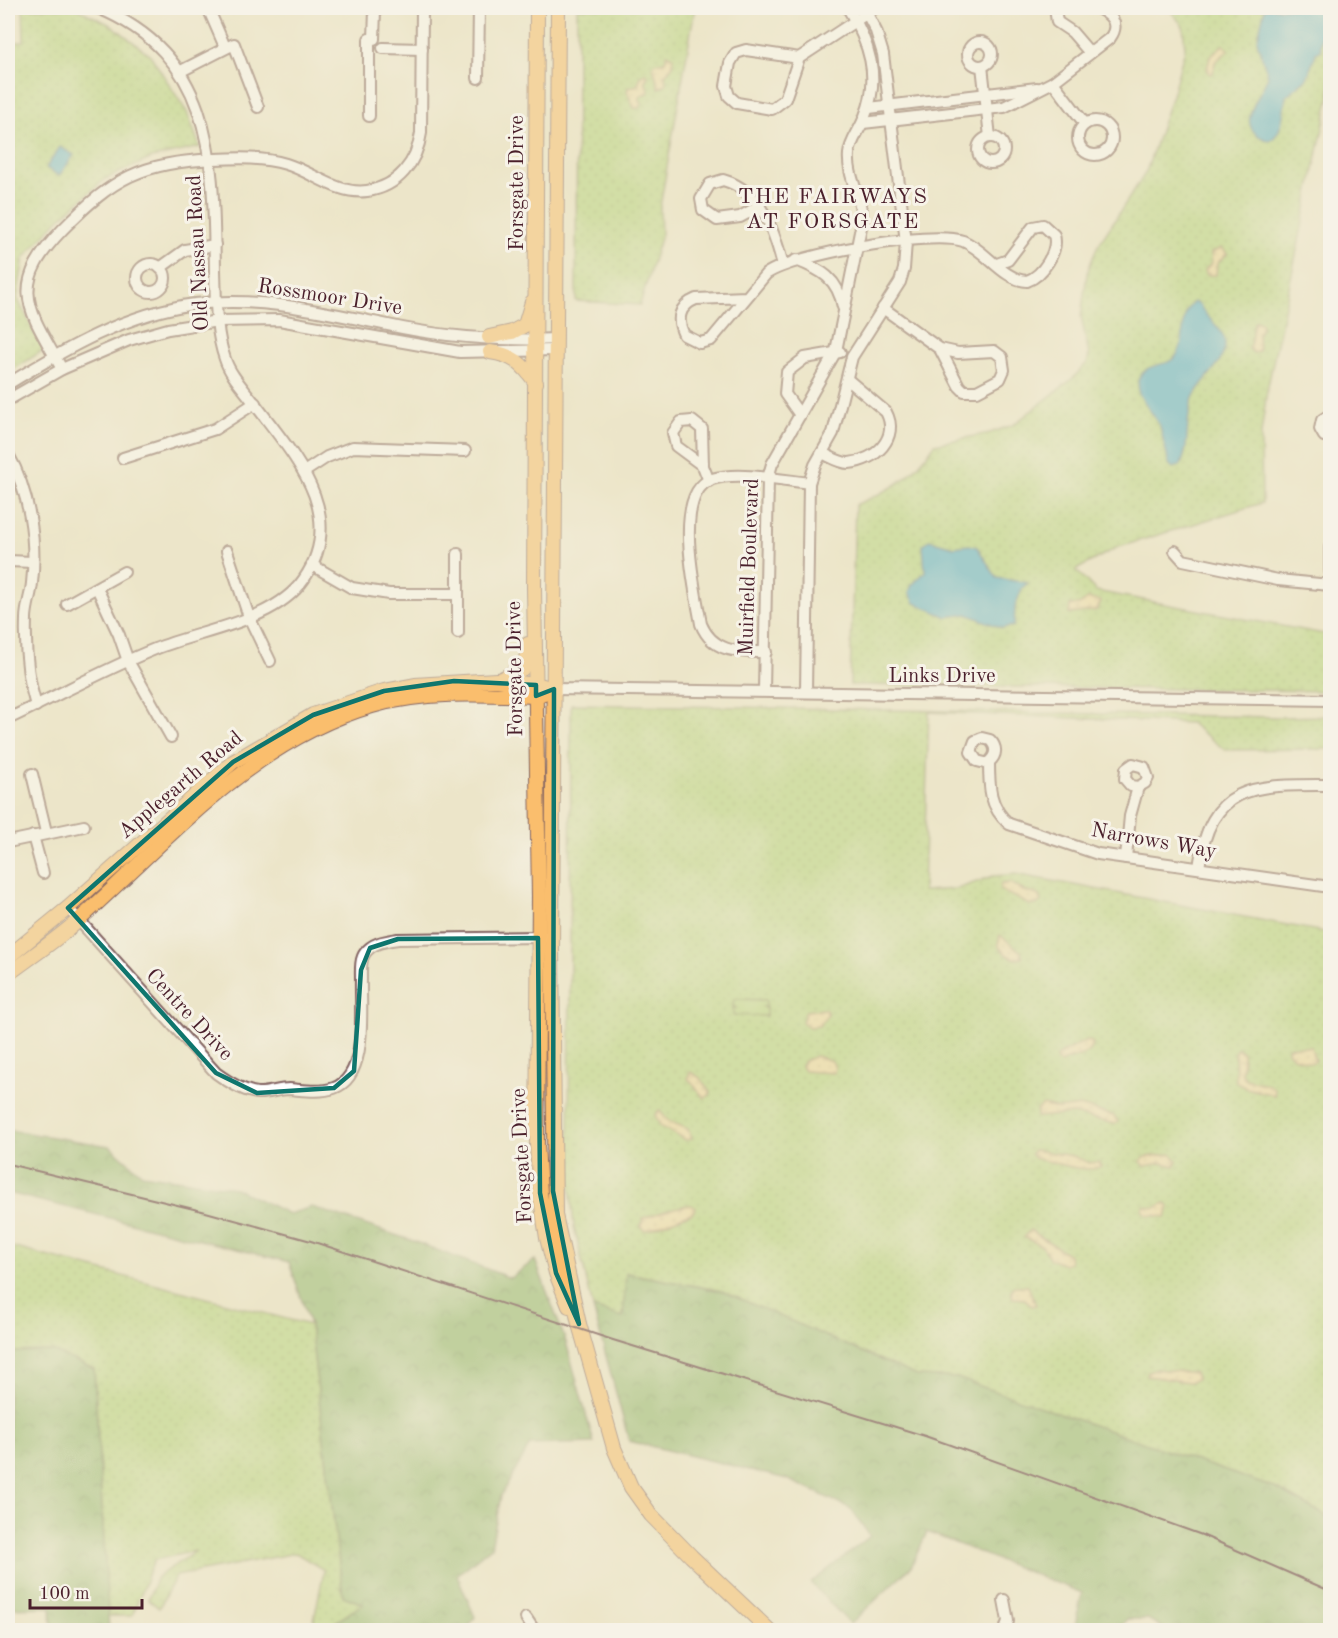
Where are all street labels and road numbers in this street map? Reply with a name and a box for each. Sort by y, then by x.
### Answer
street label: Forsgate Drive [507,115,528,251]
street label: Old Nassau Road [184,174,213,331]
street label: Rossmoor Drive [256,276,404,319]
street label: Muirfield Boulevard [736,478,763,656]
street label: Forsgate Drive [504,601,527,737]
street label: Links Drive [888,666,996,687]
street label: Applegarth Road [115,727,247,843]
street label: Narrows Way [1089,820,1218,863]
street label: Centre Drive [141,965,236,1065]
street label: Forsgate Drive [508,1088,537,1224]

